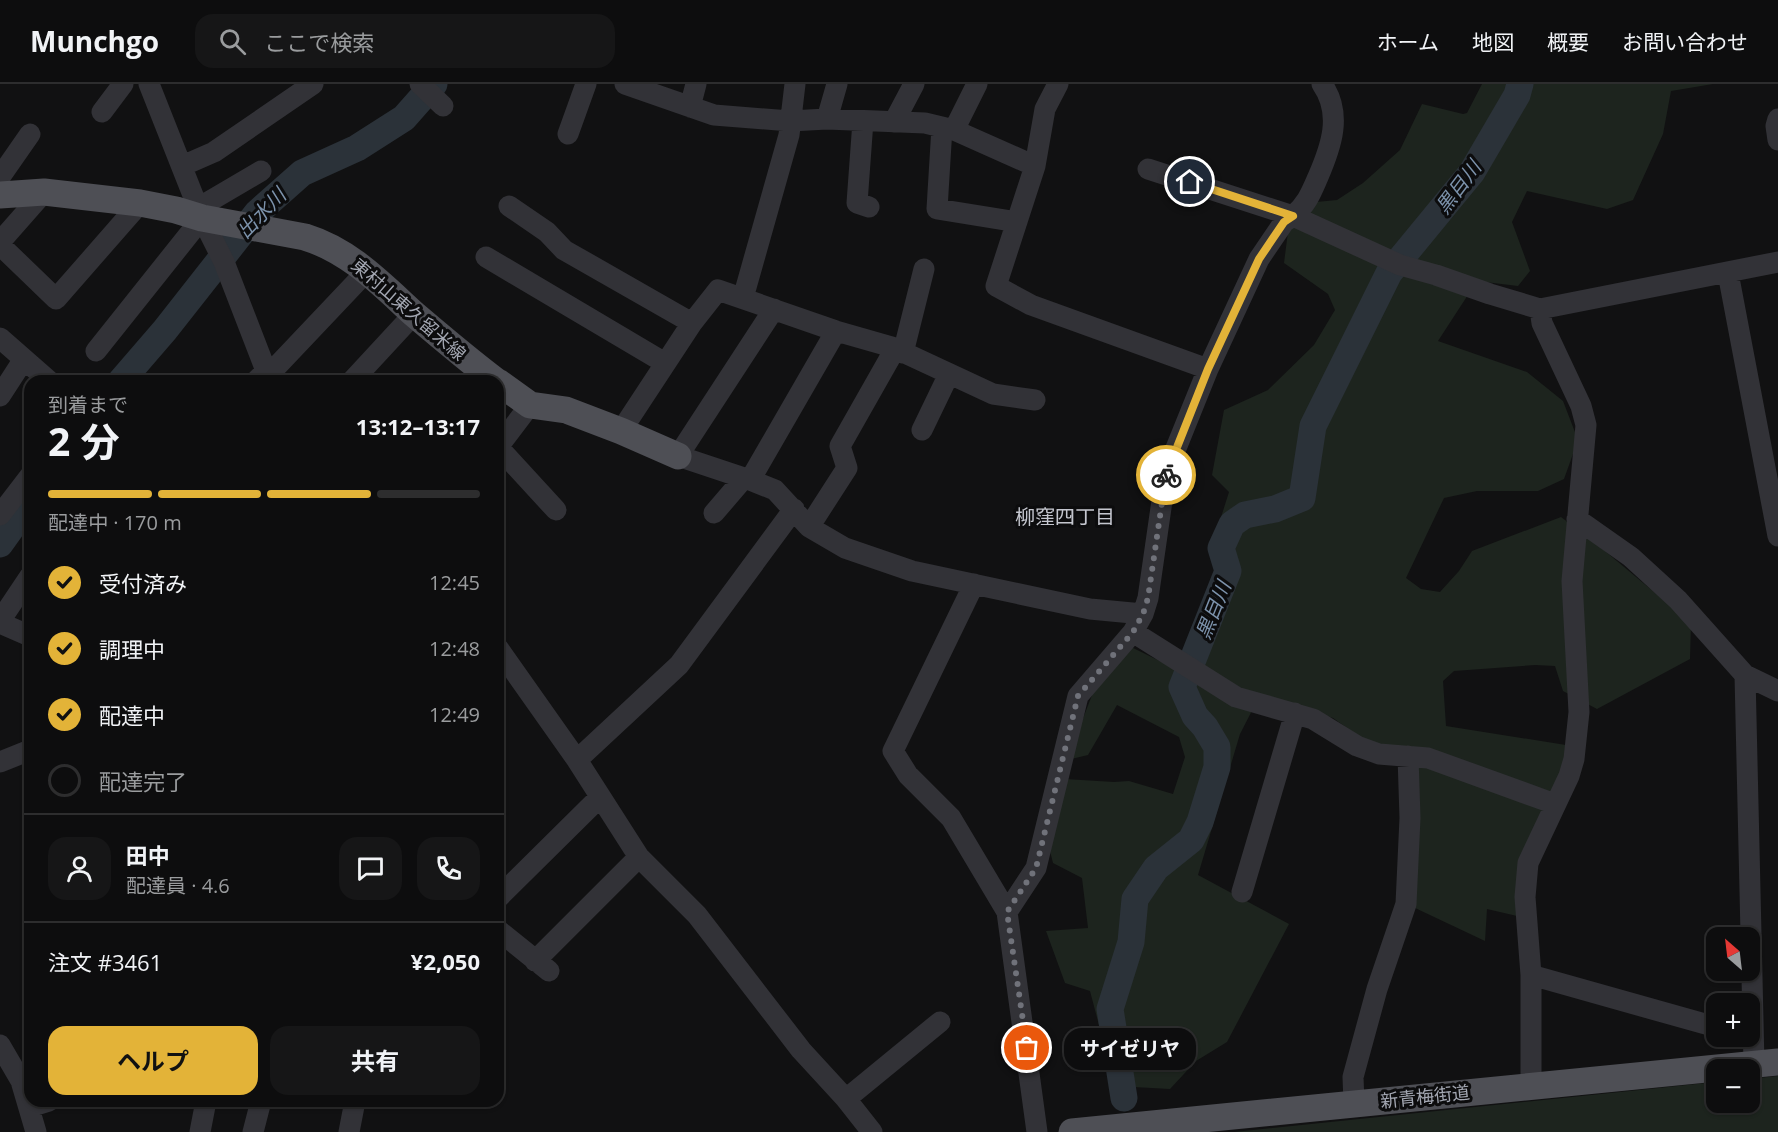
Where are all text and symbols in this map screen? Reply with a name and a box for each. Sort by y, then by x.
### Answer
search box [195,14,615,68]
text: Munchgo [30,22,159,60]
icon: search [216,25,249,58]
text: ここで検索 [264,27,374,57]
text: ホーム [1377,28,1439,56]
text: 地図 [1472,28,1514,56]
text: 概要 [1547,28,1589,56]
text: お問い合わせ [1622,28,1748,56]
water label: 黒目川 [1429,153,1488,219]
pin [1164,156,1215,207]
icon: home [1173,165,1206,198]
water label: 出水川 [230,181,293,244]
street label: 東村山東久留米線 [347,253,471,365]
text: 到着まで [48,391,128,418]
text: 13:12–13:17 [356,411,480,441]
text: 2 分 [48,414,119,467]
courier [1136,445,1196,505]
icon: bike [1150,459,1183,492]
district label: 柳窪四丁目 [1015,503,1115,530]
text: 配達中 · 170 m [48,509,182,536]
icon: check [48,566,81,599]
text: 受付済み [99,568,187,598]
text: 12:45 [429,569,480,596]
water label: 黒目川 [1189,575,1238,643]
icon: check [48,632,81,665]
text: 調理中 [99,634,165,664]
text: 12:48 [429,635,480,662]
icon: check [48,698,81,731]
text: 配達中 [99,700,165,730]
text: 12:49 [429,701,480,728]
text: 配達完了 [99,766,187,796]
button: person [48,837,111,900]
button: chat [339,837,402,900]
button: phone [417,837,480,900]
text: 田中 [126,840,170,870]
text: 配達員 · 4.6 [126,872,230,899]
north arrow [1706,927,1760,981]
map controls [1706,927,1760,1113]
text: ¥2,050 [411,946,480,976]
text: 注文 #3461 [48,947,162,977]
button: + [1706,993,1760,1047]
pin [1001,1022,1052,1073]
button: ヘルプ [48,1026,258,1095]
button: 共有 [270,1026,480,1095]
callout: サイゼリヤ [1063,1027,1195,1069]
icon: bag [1010,1031,1043,1064]
text: サイゼリヤ [1080,1035,1180,1062]
button: − [1706,1059,1760,1113]
street label: 新青梅街道 [1379,1079,1471,1113]

